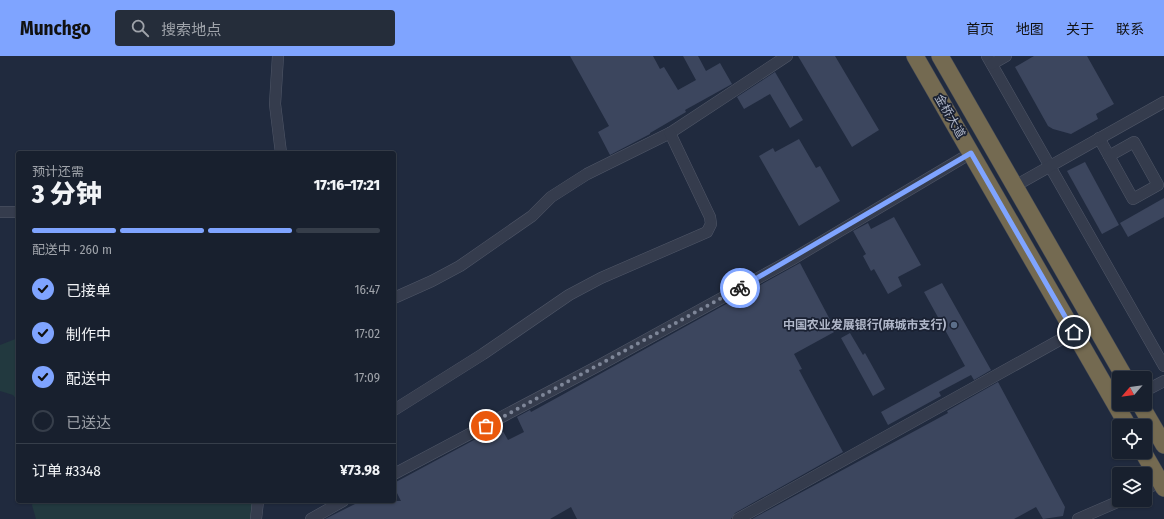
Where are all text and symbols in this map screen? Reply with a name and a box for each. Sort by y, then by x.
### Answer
search box [115,10,395,46]
text: Munchgo [20,17,91,40]
icon: search [129,17,151,39]
text: 搜索地点 [161,21,221,39]
text: 首页 [966,21,994,38]
text: 地图 [1016,21,1044,38]
text: 关于 [1066,21,1094,38]
text: 联系 [1116,21,1144,38]
street label: 金桥大道 [932,92,968,140]
text: 预计还需 [32,164,84,179]
text: 17:16–17:21 [314,176,380,194]
text: 3 分钟 [32,179,102,210]
text: 配送中 · 260 m [32,242,112,257]
courier [720,268,760,308]
icon: bike [729,277,751,299]
icon: check [32,278,54,300]
text: 已接单 [66,282,111,300]
text: 16:47 [354,282,380,297]
pin [1057,315,1091,349]
place label: 中国农业发展银行(麻城市支行) [783,318,946,332]
marker: 中国农业发展银行(麻城市支行) [949,320,959,330]
icon: home [1063,321,1085,343]
icon: check [32,322,54,344]
text: 制作中 [66,326,111,344]
text: 17:02 [355,326,380,341]
icon: check [32,366,54,388]
text: 配送中 [66,370,111,388]
text: 17:09 [354,370,380,385]
north arrow [1112,371,1152,411]
map controls [1112,371,1152,507]
pin [469,409,503,443]
text: 已送达 [66,414,111,432]
icon: bag [475,415,497,437]
button: locate [1112,419,1152,459]
text: ¥73.98 [340,461,380,479]
text: 订单 #3348 [32,462,101,480]
button: layers [1112,467,1152,507]

